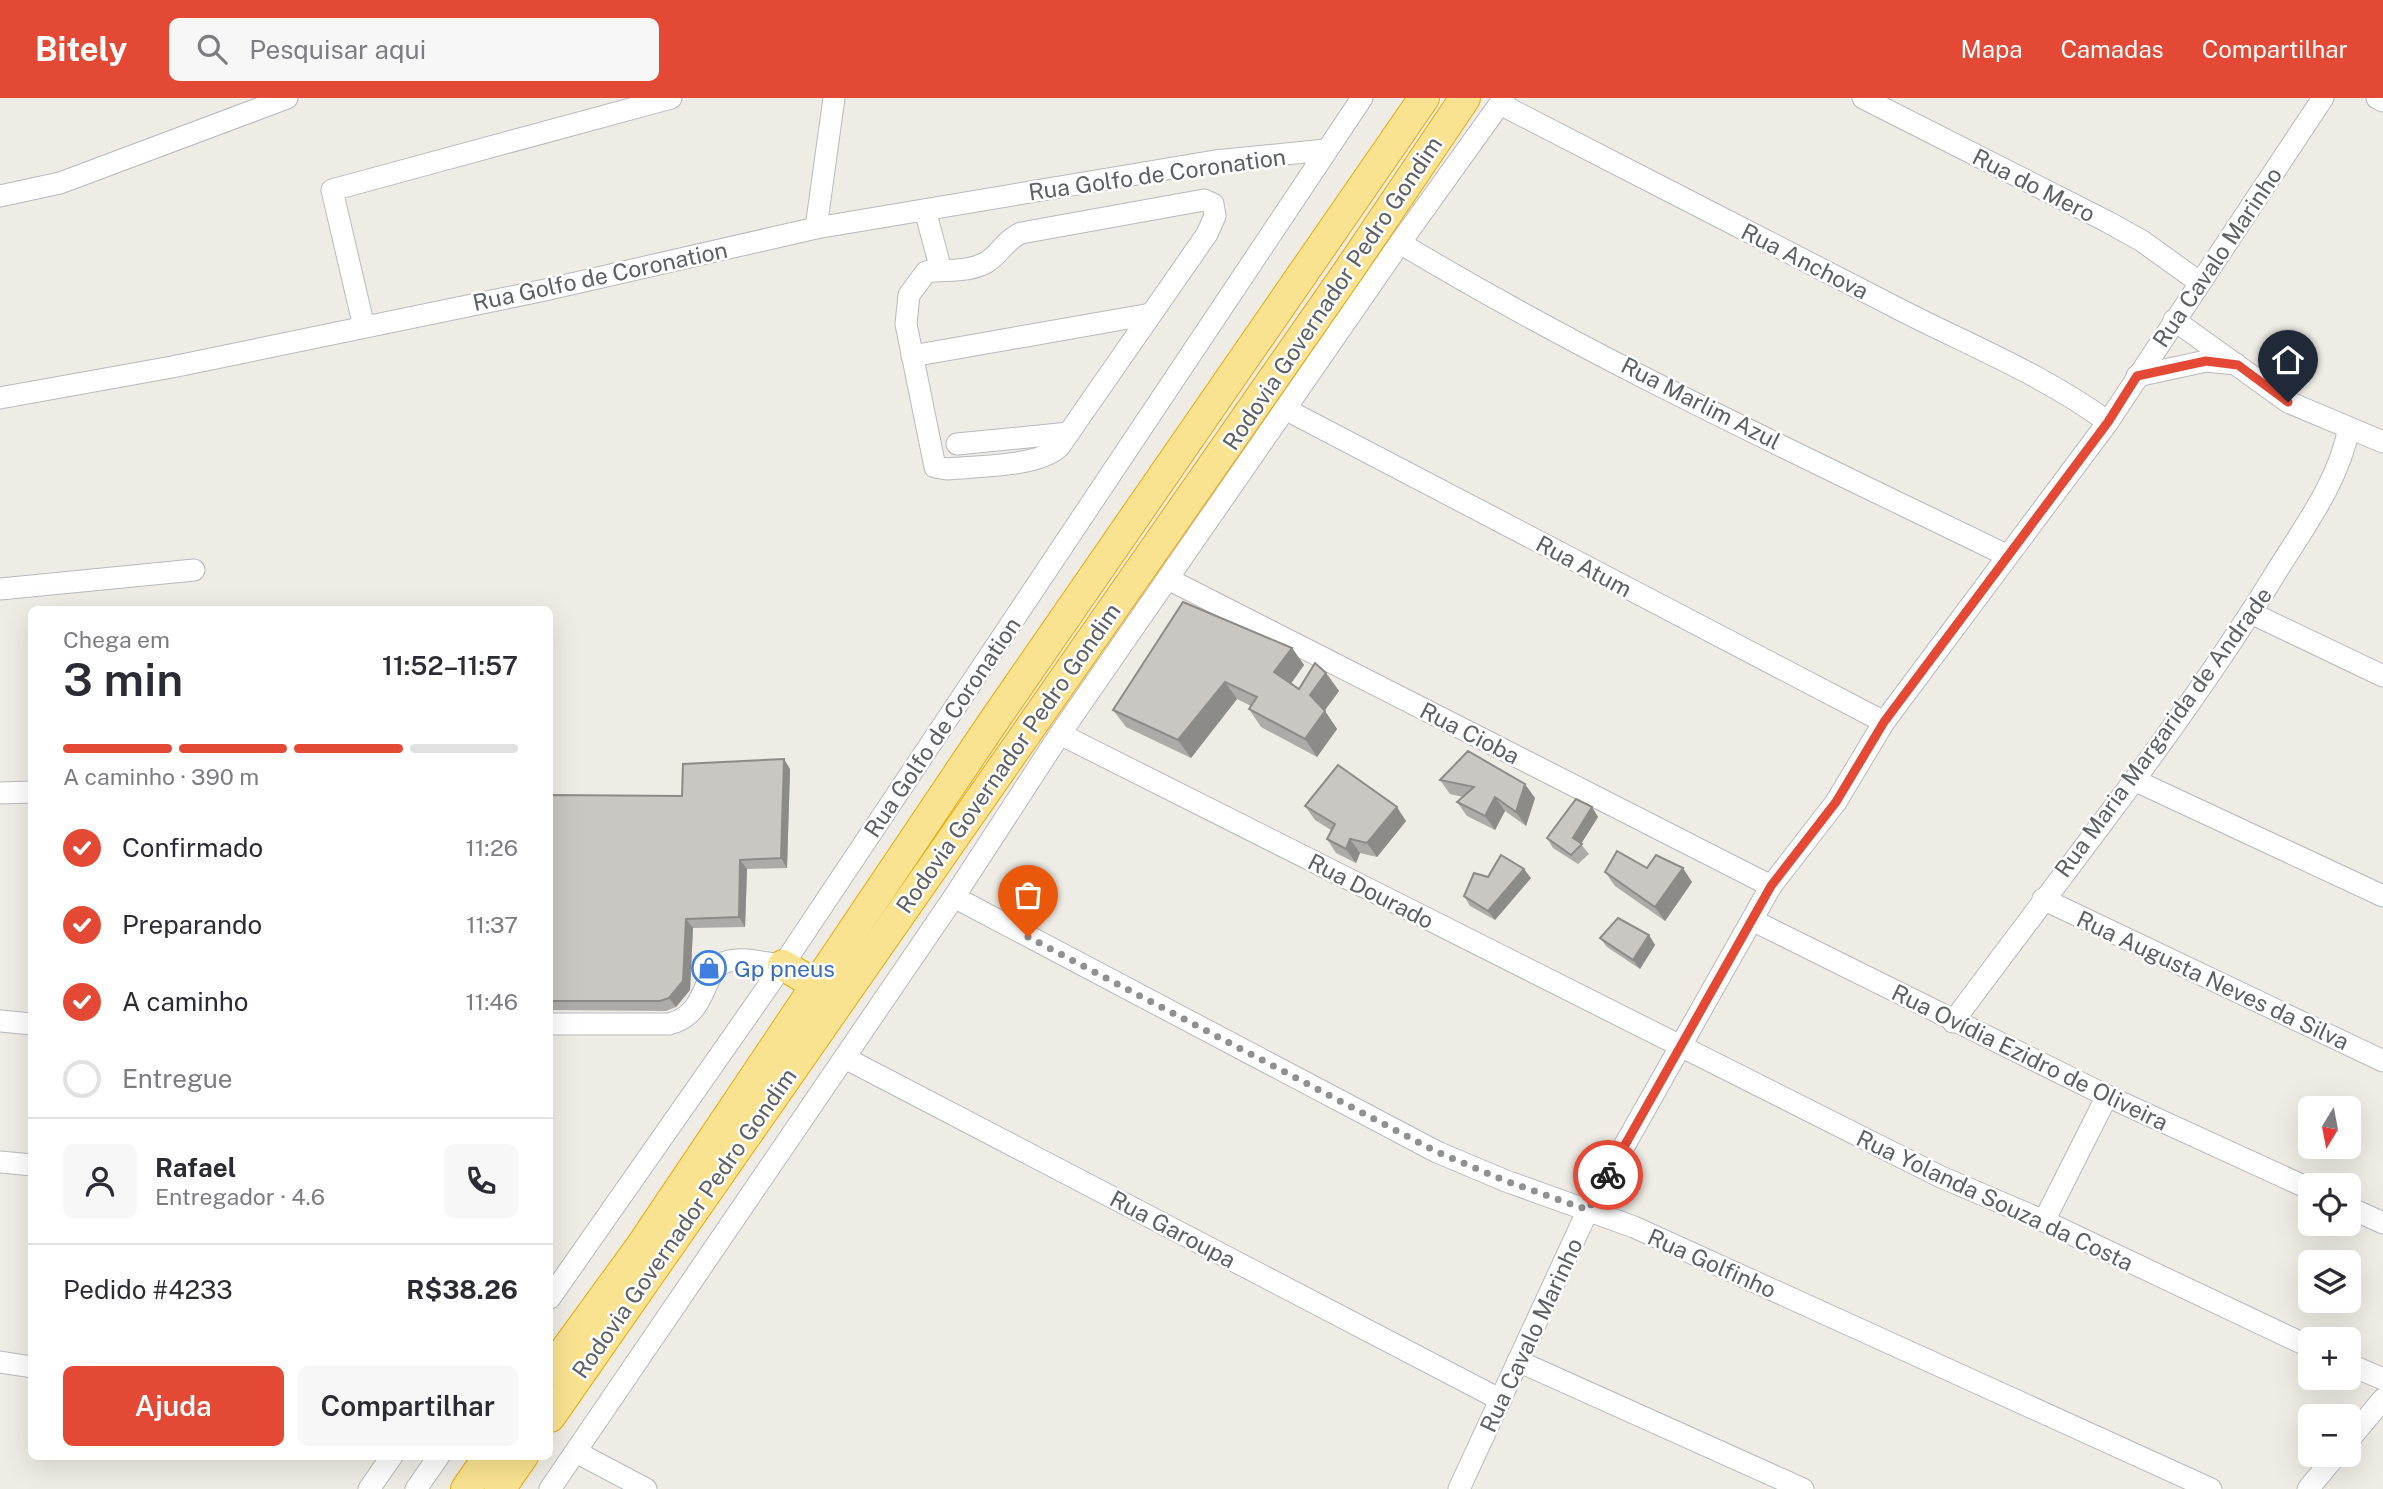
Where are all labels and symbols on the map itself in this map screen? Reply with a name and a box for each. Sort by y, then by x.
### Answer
street label: Rodovia Governador Pedro Gondim [1217,131,1447,455]
street label: Rua Golfo de Coronation [1027,143,1287,205]
street label: Rua do Mero [1968,143,2100,227]
street label: Rua Cavalo Marinho [2147,162,2287,352]
street label: Rua Anchova [1737,217,1873,305]
street label: Rua Golfo de Coronation [470,236,730,316]
pin [2258,330,2318,402]
street label: Rua Marlim Azul [1617,351,1785,455]
street label: Rua Atum [1532,530,1636,602]
street label: Rua Maria Margarida de Andrade [2049,582,2277,882]
street label: Rodovia Governador Pedro Gondim [890,598,1126,918]
street label: Rua Golfo de Coronation [858,612,1026,842]
street label: Rua Cioba [1416,696,1524,770]
street label: Rua Dourado [1304,848,1438,934]
pin [998,865,1058,937]
street label: Rua Augusta Neves da Silva [2073,905,2353,1055]
shop icon: Gp pneus [690,949,728,987]
place label: Gp pneus [734,955,835,982]
street label: Rua Ovídia Ezidro de Oliveira [1888,978,2172,1136]
street label: Rodovia Governador Pedro Gondim [566,1063,802,1383]
north arrow [2298,1096,2361,1158]
street label: Rua Yolanda Souza da Costa [1852,1124,2138,1276]
courier [1573,1140,1643,1210]
street label: Rua Garoupa [1106,1185,1240,1273]
street label: Rua Golfinho [1644,1223,1780,1303]
street label: Rua Cavalo Marinho [1474,1234,1588,1436]

